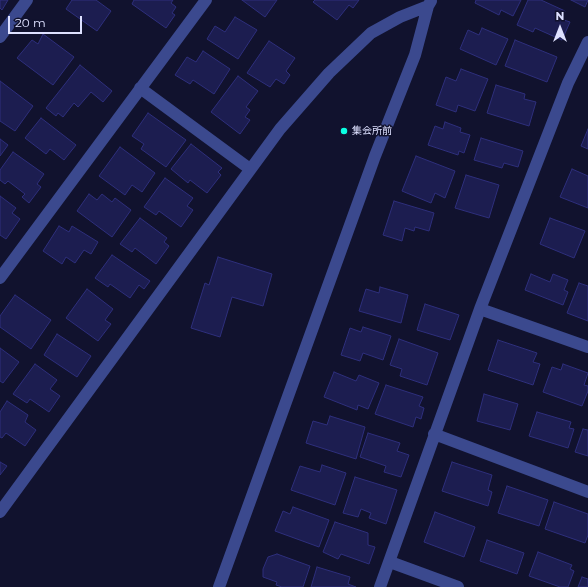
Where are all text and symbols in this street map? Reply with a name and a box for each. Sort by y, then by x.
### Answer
scale bar [10,8,84,34]
north arrow [540,8,580,48]
text: N [556,9,564,23]
text: 20 m [15,15,46,30]
place label: 集会所前 [352,125,392,137]
marker: 集会所前 [339,126,349,136]

